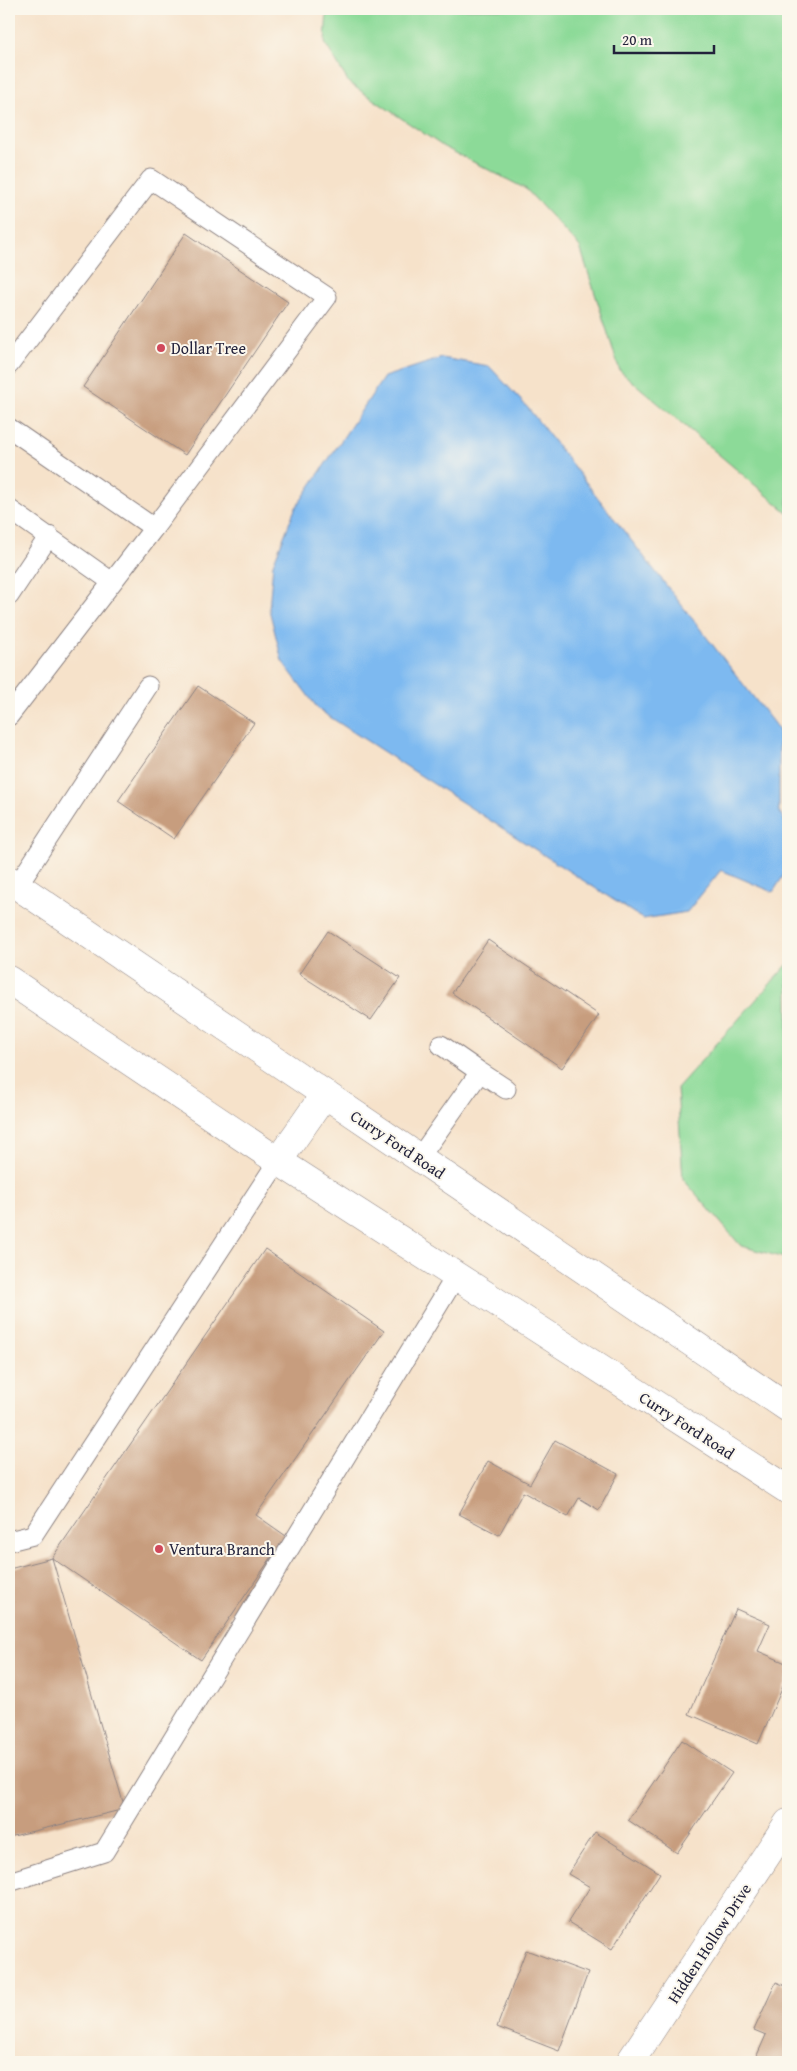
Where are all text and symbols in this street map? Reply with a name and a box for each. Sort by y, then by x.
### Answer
scale bar [614,22,714,54]
text: 20 m [622,29,653,50]
place label: Dollar Tree [171,336,246,360]
marker: Dollar Tree [155,342,167,354]
street label: Curry Ford Road [346,1103,450,1185]
street label: Curry Ford Road [635,1385,740,1465]
place label: Ventura Branch [169,1537,275,1561]
marker: Ventura Branch [153,1543,165,1555]
street label: Hidden Hollow Drive [661,1878,757,2008]

